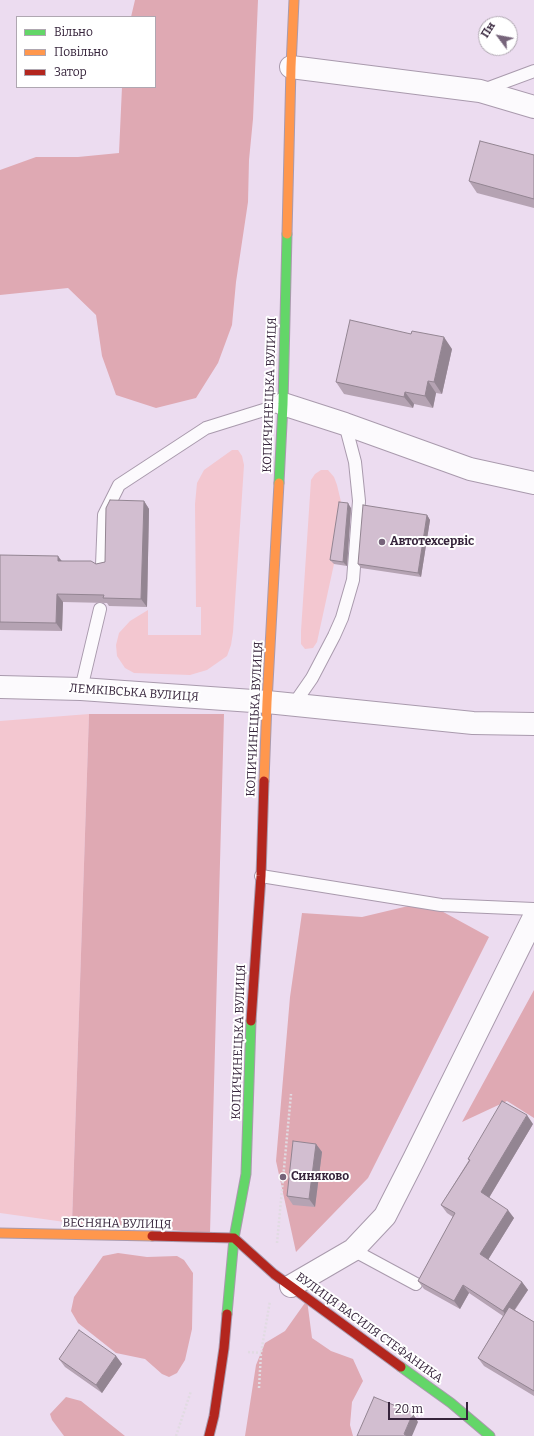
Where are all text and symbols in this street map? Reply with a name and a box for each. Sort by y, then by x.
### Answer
legend [16,16,156,88]
north arrow [478,16,518,56]
text: Пн [479,20,498,40]
text: Вільно [54,25,93,39]
text: Повільно [54,45,108,59]
text: Затор [54,65,87,79]
street label: КОПИЧИНЕЦЬКА ВУЛИЦЯ [260,317,280,473]
place label: Автотехсервіс [390,535,474,549]
marker: Автотехсервіс [377,537,387,547]
street label: КОПИЧИНЕЦЬКА ВУЛИЦЯ [244,641,266,797]
street label: ЛЕМКІВСЬКА ВУЛИЦЯ [69,681,199,705]
street label: КОПИЧИНЕЦЬКА ВУЛИЦЯ [229,964,249,1120]
place label: Синяково [291,1170,349,1184]
marker: Синяково [278,1172,288,1182]
street label: ВЕСНЯНА ВУЛИЦЯ [62,1216,172,1232]
street label: ВУЛИЦЯ ВАСИЛЯ СТЕФАНИКА [293,1270,445,1386]
scale bar [390,1394,470,1420]
text: 20 m [395,1402,423,1416]

